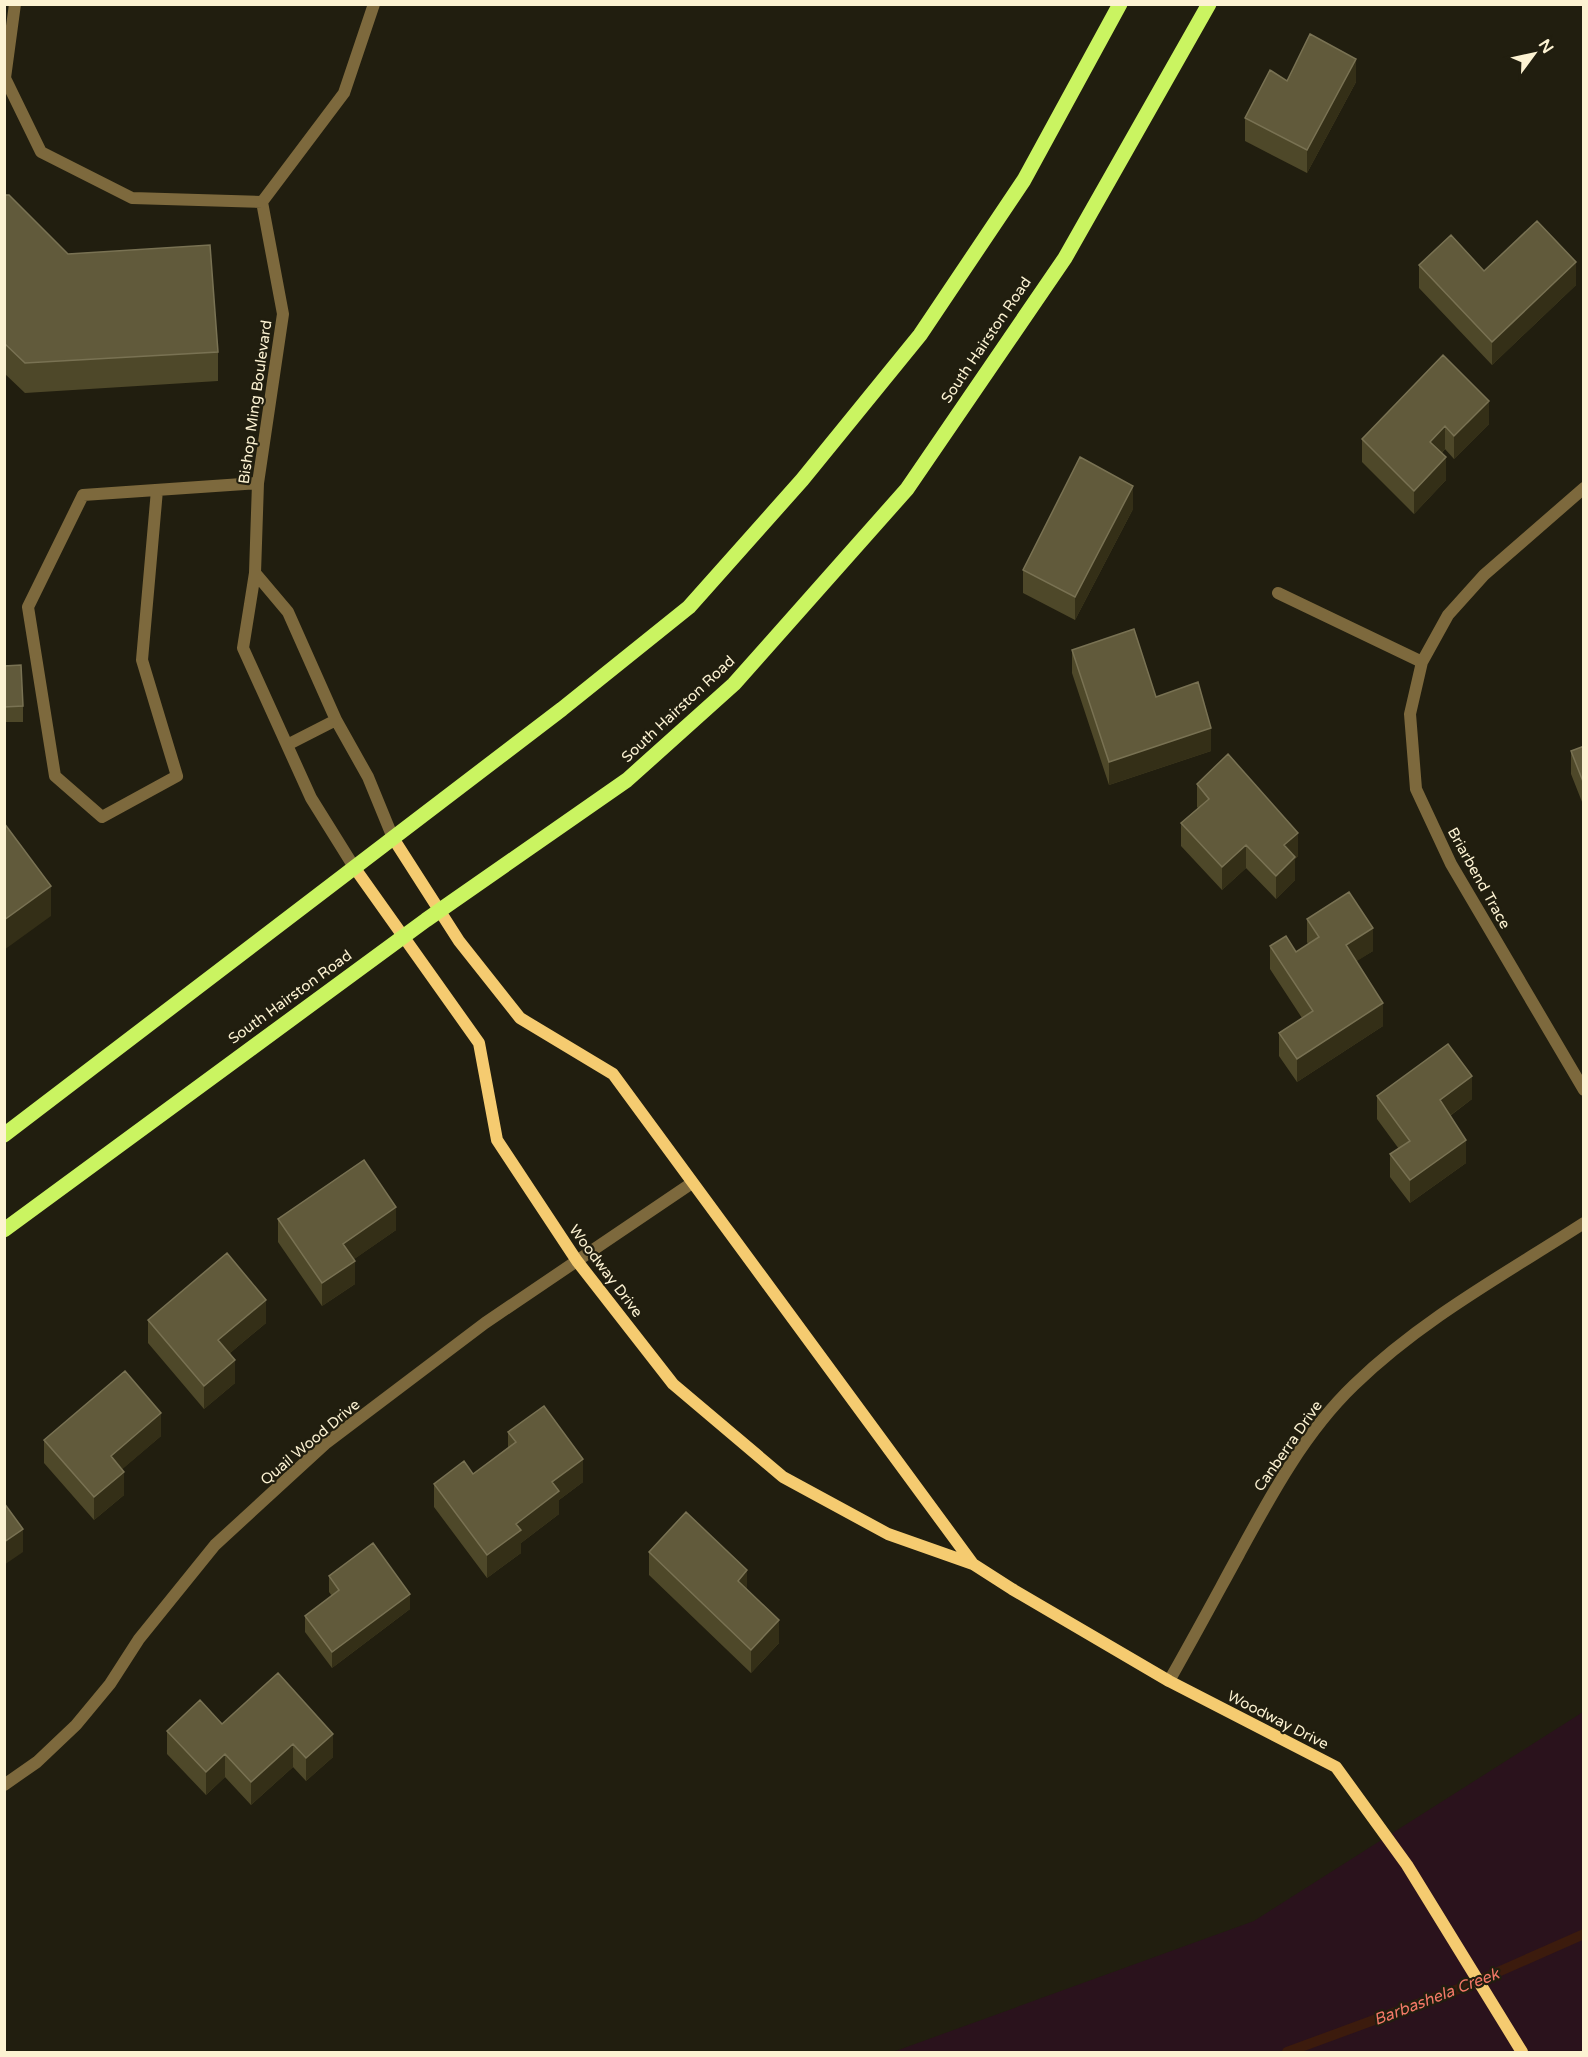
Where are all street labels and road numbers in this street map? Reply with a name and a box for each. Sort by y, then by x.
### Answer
street label: South Hairston Road [937,274,1035,406]
street label: Bishop Ming Boulevard [235,319,275,485]
street label: South Hairston Road [618,652,738,766]
street label: Briarbend Trace [1444,824,1514,932]
street label: South Hairston Road [225,946,355,1048]
street label: Woodway Drive [565,1221,647,1321]
street label: Quail Wood Drive [257,1395,363,1489]
street label: Canberra Drive [1250,1397,1326,1495]
street label: Woodway Drive [1224,1687,1332,1753]

